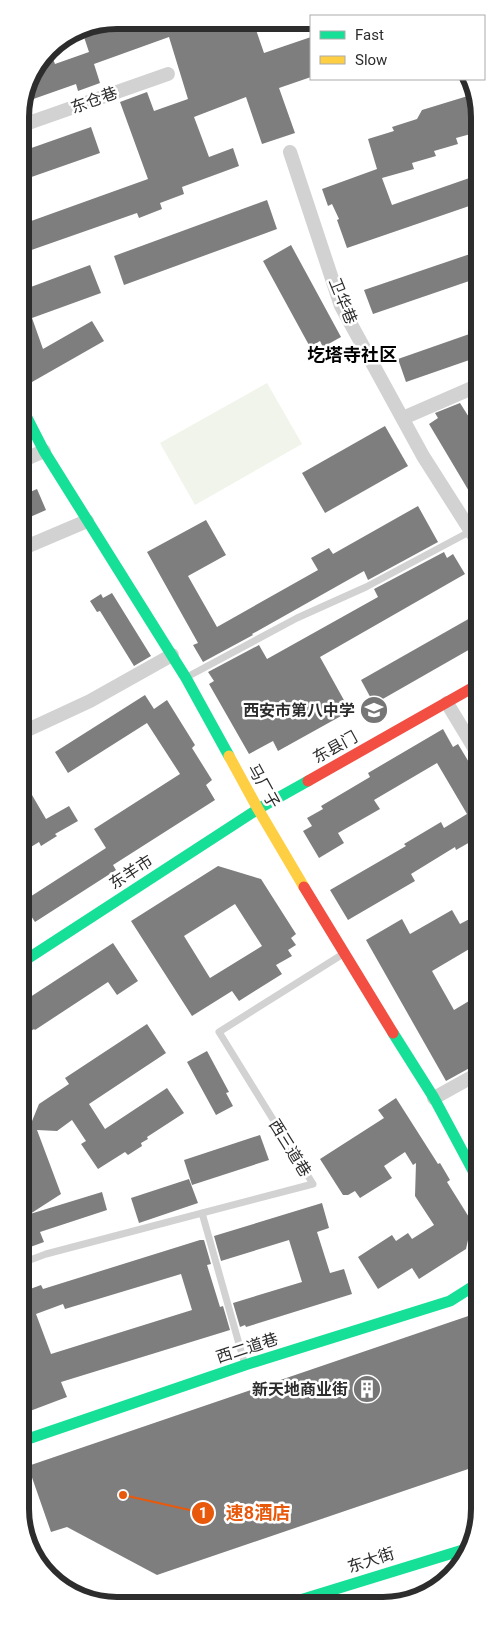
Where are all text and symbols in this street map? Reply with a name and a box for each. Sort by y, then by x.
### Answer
legend [310,15,485,80]
text: Fast [355,26,384,44]
text: Slow [355,51,387,69]
street label: 东仓巷 [68,83,120,117]
street label: 卫华巷 [325,275,361,327]
district label: 圪塔寺社区 [307,344,397,365]
school or university icon: 西安市第八中学 [359,695,389,725]
place label: 西安市第八中学 [243,701,355,720]
street label: 东县门 [309,727,361,767]
street label: 马厂子 [244,760,284,812]
street label: 东羊市 [106,851,156,893]
street label: 西三道巷 [265,1116,315,1180]
street label: 西二道巷 [214,1329,280,1367]
building icon: 新天地商业街 [352,1374,382,1404]
place label: 新天地商业街 [252,1380,348,1399]
callout: 速8酒店 [191,1496,300,1529]
text: 速8酒店 [226,1502,290,1523]
text: 1 [199,1504,207,1522]
street label: 东大街 [345,1544,397,1576]

